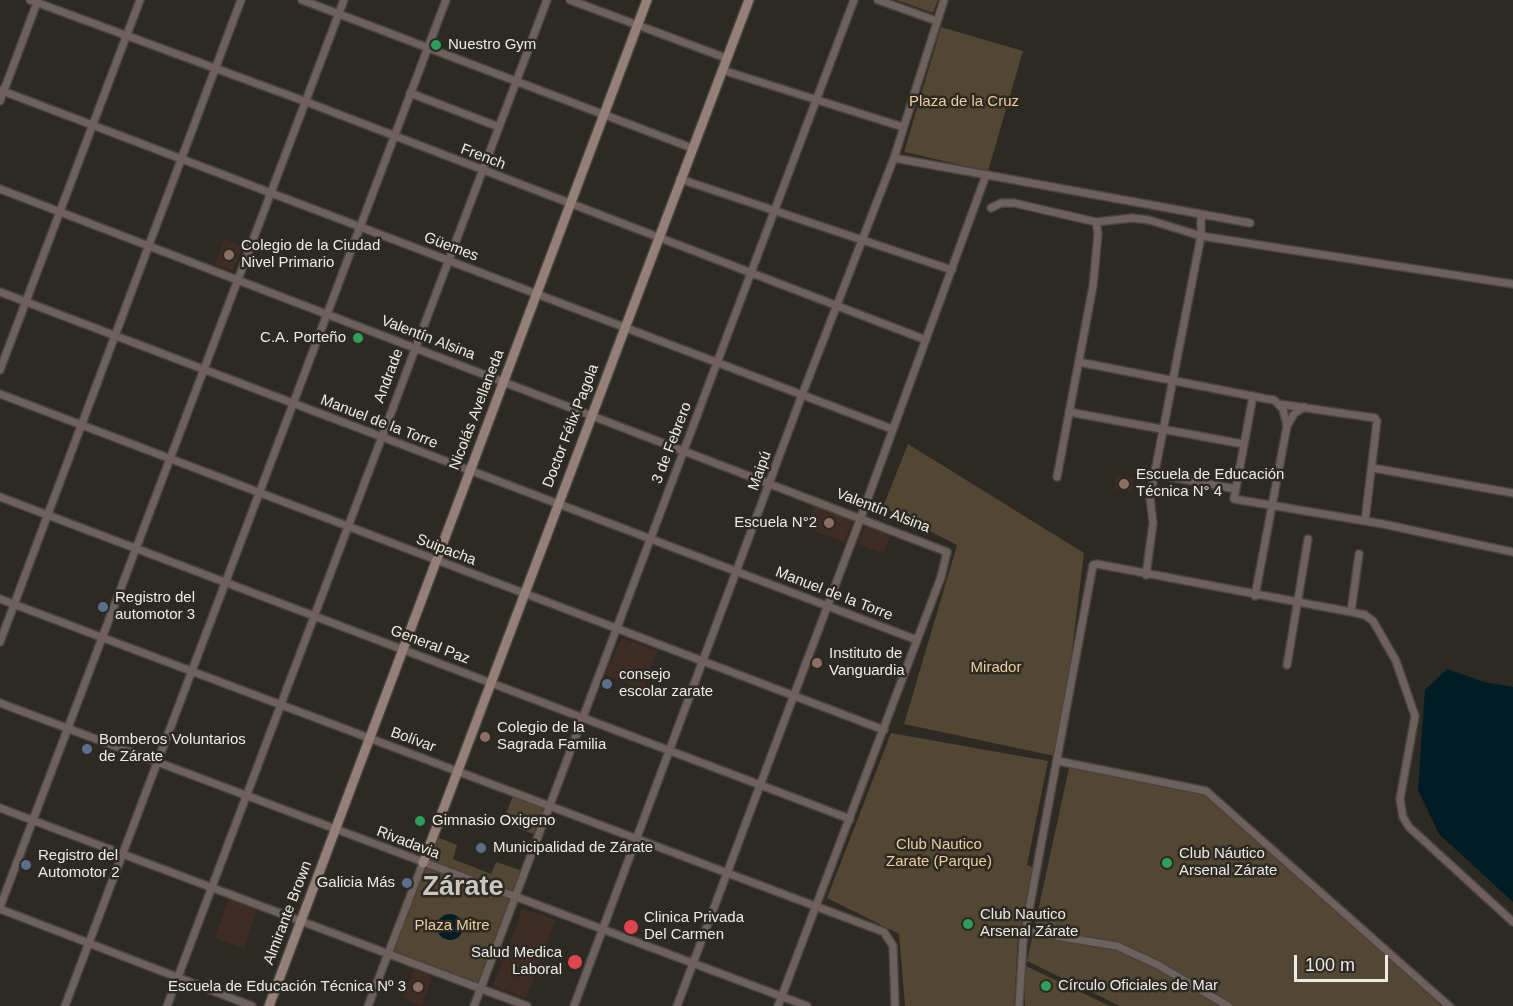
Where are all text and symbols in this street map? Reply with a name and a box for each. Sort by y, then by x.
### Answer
place label: Nuestro Gym [448,36,536,54]
marker: Nuestro Gym [429,38,443,52]
park label: Plaza de la Cruz [909,93,1019,111]
street label: French [458,140,508,174]
street label: Güemes [421,228,481,266]
place label: Colegio de la Ciudad Nivel Primario [241,237,380,272]
marker: Colegio de la Ciudad Nivel Primario [222,248,236,262]
street label: Valentín Alsina [379,312,477,364]
place label: C.A. Porteño [260,329,346,347]
marker: C.A. Porteño [351,331,365,345]
street label: Andrade [370,346,408,406]
street label: Nicolás Avellaneda [446,347,508,473]
street label: Doctor Félix Pagola [539,362,603,490]
street label: Manuel de la Torre [318,391,440,453]
street label: 3 de Febrero [648,400,696,486]
street label: Maipú [745,449,775,493]
place label: Escuela de Educación Técnica N° 4 [1136,466,1284,501]
marker: Escuela de Educación Técnica N° 4 [1117,477,1131,491]
street label: Valentín Alsina [834,485,932,537]
place label: Escuela N°2 [734,514,817,532]
marker: Escuela N°2 [822,516,836,530]
street label: Suipacha [414,530,478,570]
street label: Manuel de la Torre [773,563,895,625]
place label: Registro del automotor 3 [115,589,195,624]
marker: Registro del automotor 3 [96,600,110,614]
street label: General Paz [388,622,472,668]
place label: Instituto de Vanguardia [829,645,905,680]
marker: Instituto de Vanguardia [810,656,824,670]
park label: Mirador [971,659,1021,677]
place label: consejo escolar zarate [619,666,713,701]
marker: consejo escolar zarate [600,677,614,691]
place label: Colegio de la Sagrada Familia [497,719,606,754]
street label: Bolívar [388,724,438,756]
marker: Colegio de la Sagrada Familia [478,730,492,744]
place label: Bomberos Voluntarios de Zárate [99,731,246,766]
marker: Bomberos Voluntarios de Zárate [80,742,94,756]
place label: Gimnasio Oxigeno [432,812,555,830]
marker: Gimnasio Oxigeno [413,814,427,828]
street label: Rivadavia [374,823,442,863]
park label: Club Nautico Zarate (Parque) [886,836,992,871]
place label: Municipalidad de Zárate [493,839,653,857]
marker: Municipalidad de Zárate [474,841,488,855]
place label: Club Náutico Arsenal Zárate [1179,845,1277,880]
place label: Registro del Automotor 2 [38,847,120,882]
marker: Club Náutico Arsenal Zárate [1160,856,1174,870]
marker: Registro del Automotor 2 [19,858,33,872]
street label: Almirante Brown [260,858,316,968]
district label: Zárate [422,872,504,904]
place label: Galicia Más [317,874,395,892]
marker: Galicia Más [400,876,414,890]
place label: Club Nautico Arsenal Zárate [980,906,1078,941]
place label: Clinica Privada Del Carmen [644,909,744,944]
park label: Plaza Mitre [414,917,490,935]
marker: Club Nautico Arsenal Zárate [961,917,975,931]
marker: Clinica Privada Del Carmen [622,918,640,936]
scale bar [1297,943,1392,981]
place label: Salud Medica Laboral [471,944,562,979]
marker: Salud Medica Laboral [566,953,584,971]
text: 100 m [1305,955,1355,975]
place label: Círculo Oficiales de Mar [1058,977,1218,995]
place label: Escuela de Educación Técnica Nº 3 [168,978,406,996]
marker: Círculo Oficiales de Mar [1039,979,1053,993]
marker: Escuela de Educación Técnica Nº 3 [411,980,425,994]

